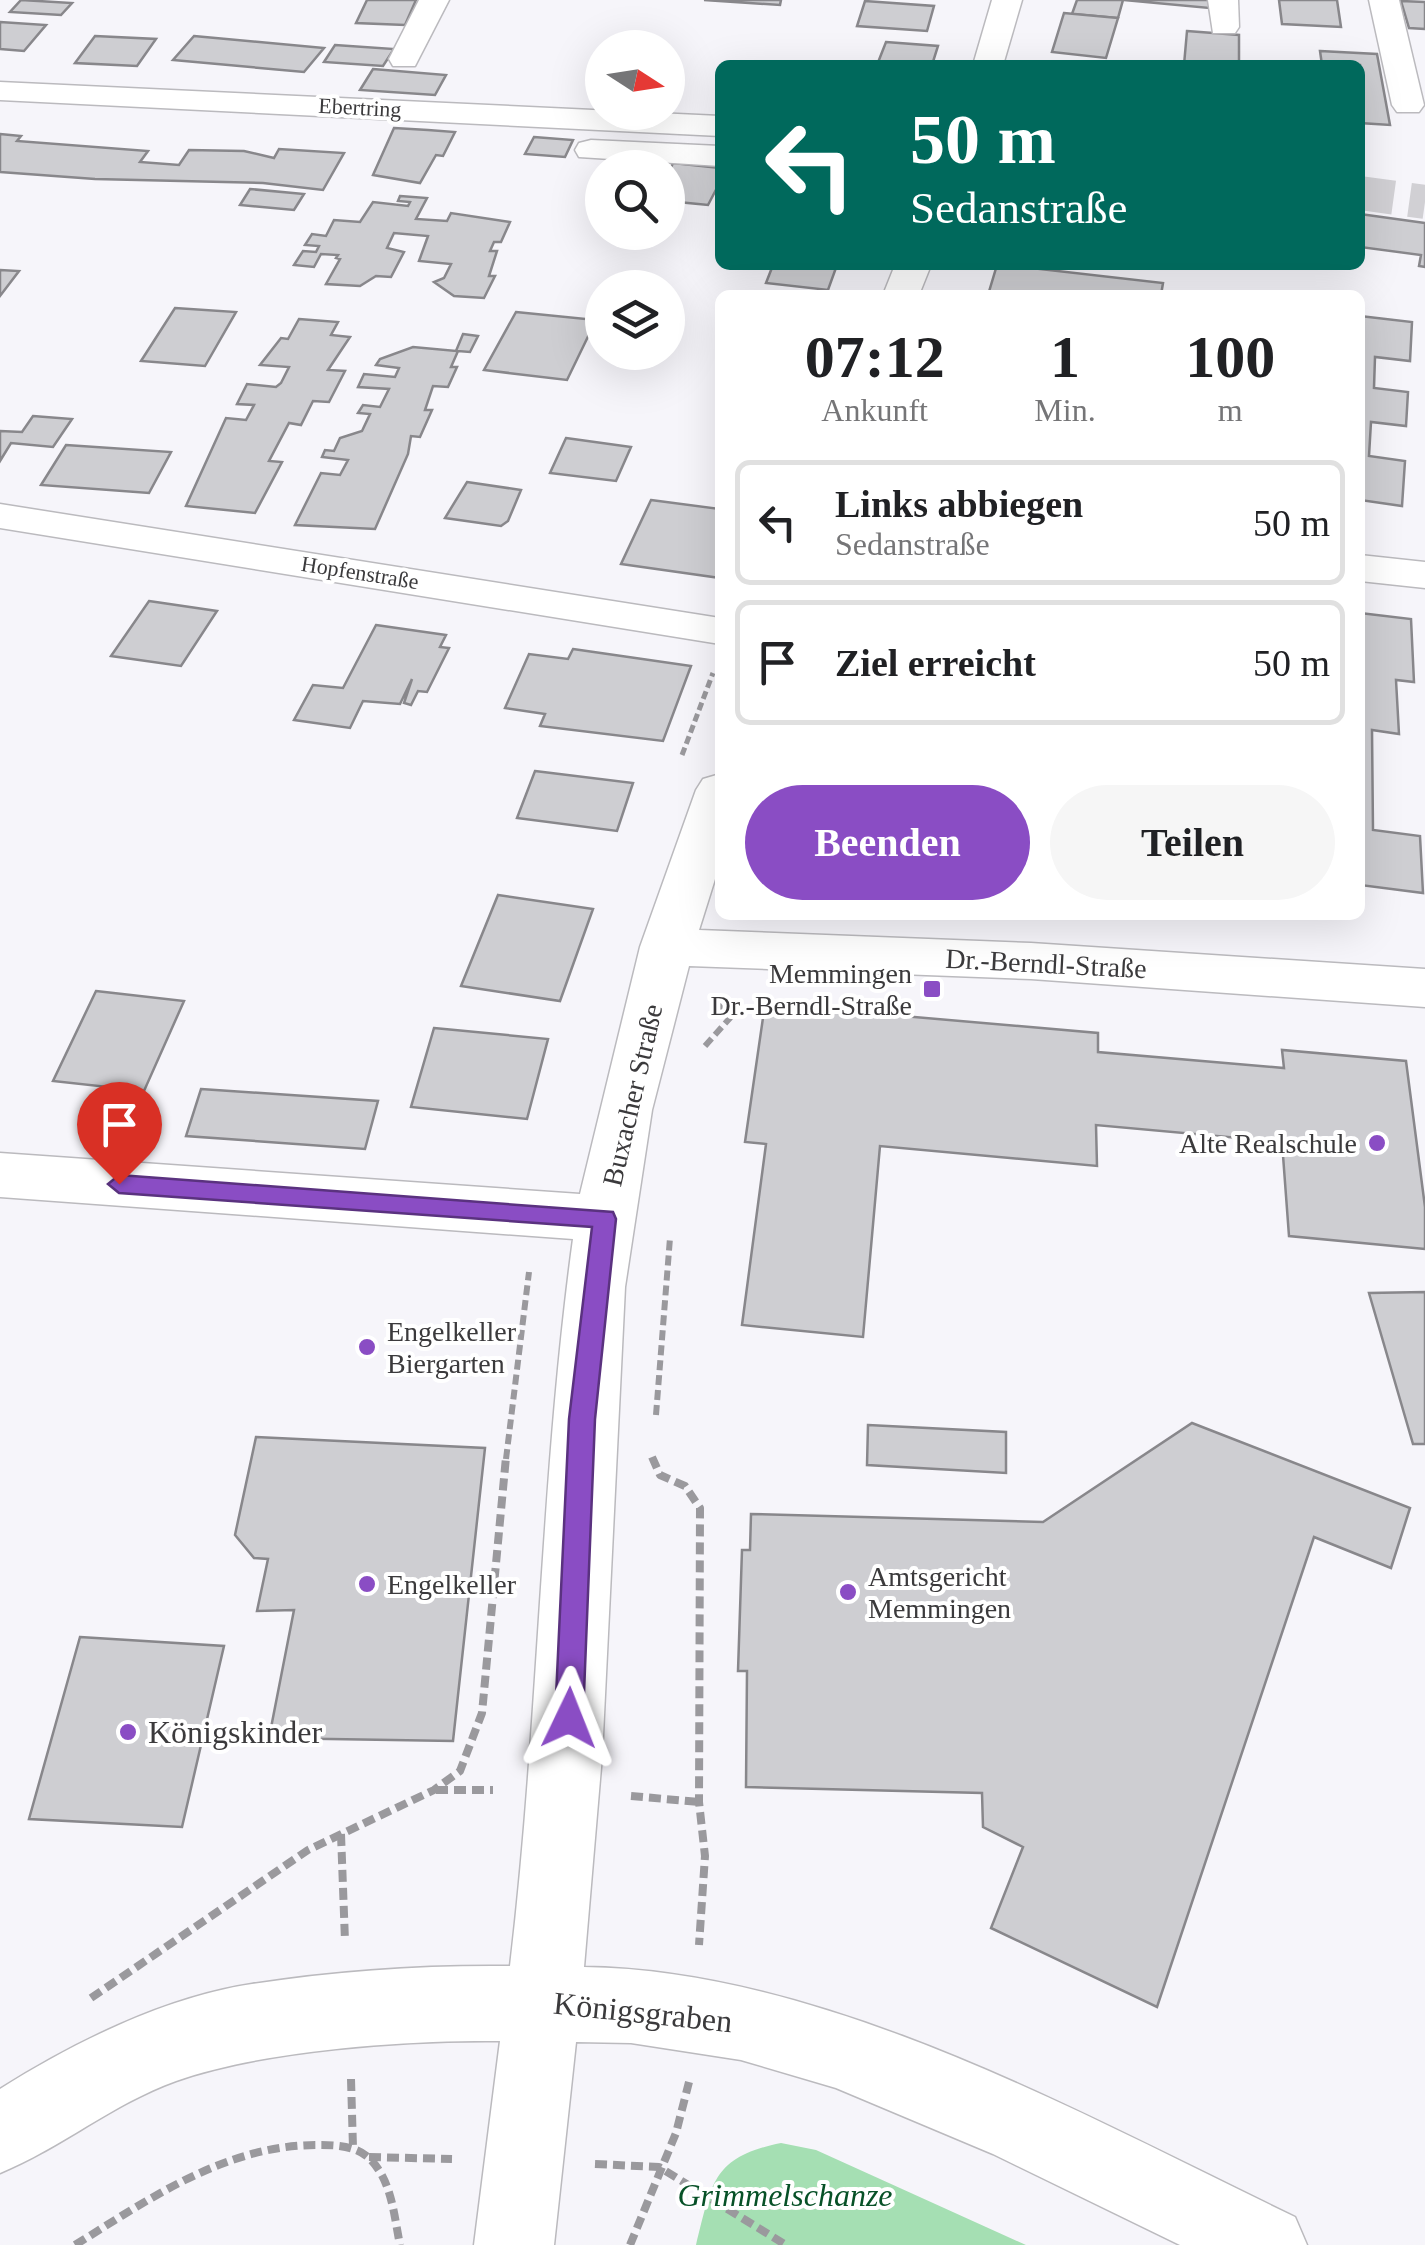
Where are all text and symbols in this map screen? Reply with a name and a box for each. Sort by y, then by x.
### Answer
north arrow [585,30,685,130]
map controls [585,30,685,370]
street label: Ebertring [318,93,402,122]
icon: left [745,100,875,230]
text: 50 m [910,101,1056,178]
button: search [585,150,685,250]
text: Sedanstraße [910,183,1127,233]
button: layers [585,270,685,370]
text: 07:12 [805,324,945,390]
text: 1 [1050,324,1080,390]
text: 100 [1185,324,1275,390]
text: Ankunft [821,392,928,428]
text: Min. [1034,392,1096,428]
text: m [1218,392,1243,428]
text: Links abbiegen [835,483,1083,525]
icon: left [750,495,805,550]
text: 50 m [1253,502,1330,544]
text: Sedanstraße [835,526,990,562]
street label: Hopfenstraße [299,551,420,594]
icon: arrive [750,635,805,690]
text: Ziel erreicht [835,642,1036,684]
text: 50 m [1253,642,1330,684]
button: Beenden [745,785,1030,900]
button: Teilen [1050,785,1335,900]
street label: Dr.-Berndl-Straße [945,943,1147,984]
place label: Memmingen Dr.-Berndl-Straße [711,958,912,1021]
marker: Memmingen Dr.-Berndl-Straße [921,978,943,1000]
street label: Buxacher Straße [596,1001,668,1189]
pin [77,1082,162,1185]
icon: arrive [92,1097,147,1152]
place label: Alte Realschule [1179,1128,1357,1159]
marker: Alte Realschule [1366,1132,1388,1154]
place label: Engelkeller Biergarten [387,1316,517,1379]
marker: Engelkeller Biergarten [356,1336,378,1358]
place label: Amtsgericht Memmingen [868,1561,1011,1624]
place label: Engelkeller [387,1569,517,1600]
marker: Engelkeller [356,1573,378,1595]
marker: Amtsgericht Memmingen [837,1581,859,1603]
position arrow [517,1666,621,1770]
place label: Königskinder [148,1714,323,1750]
marker: Königskinder [117,1721,139,1743]
street label: Königsgraben [552,1985,734,2039]
park label: Grimmelschanze [677,2177,893,2213]

